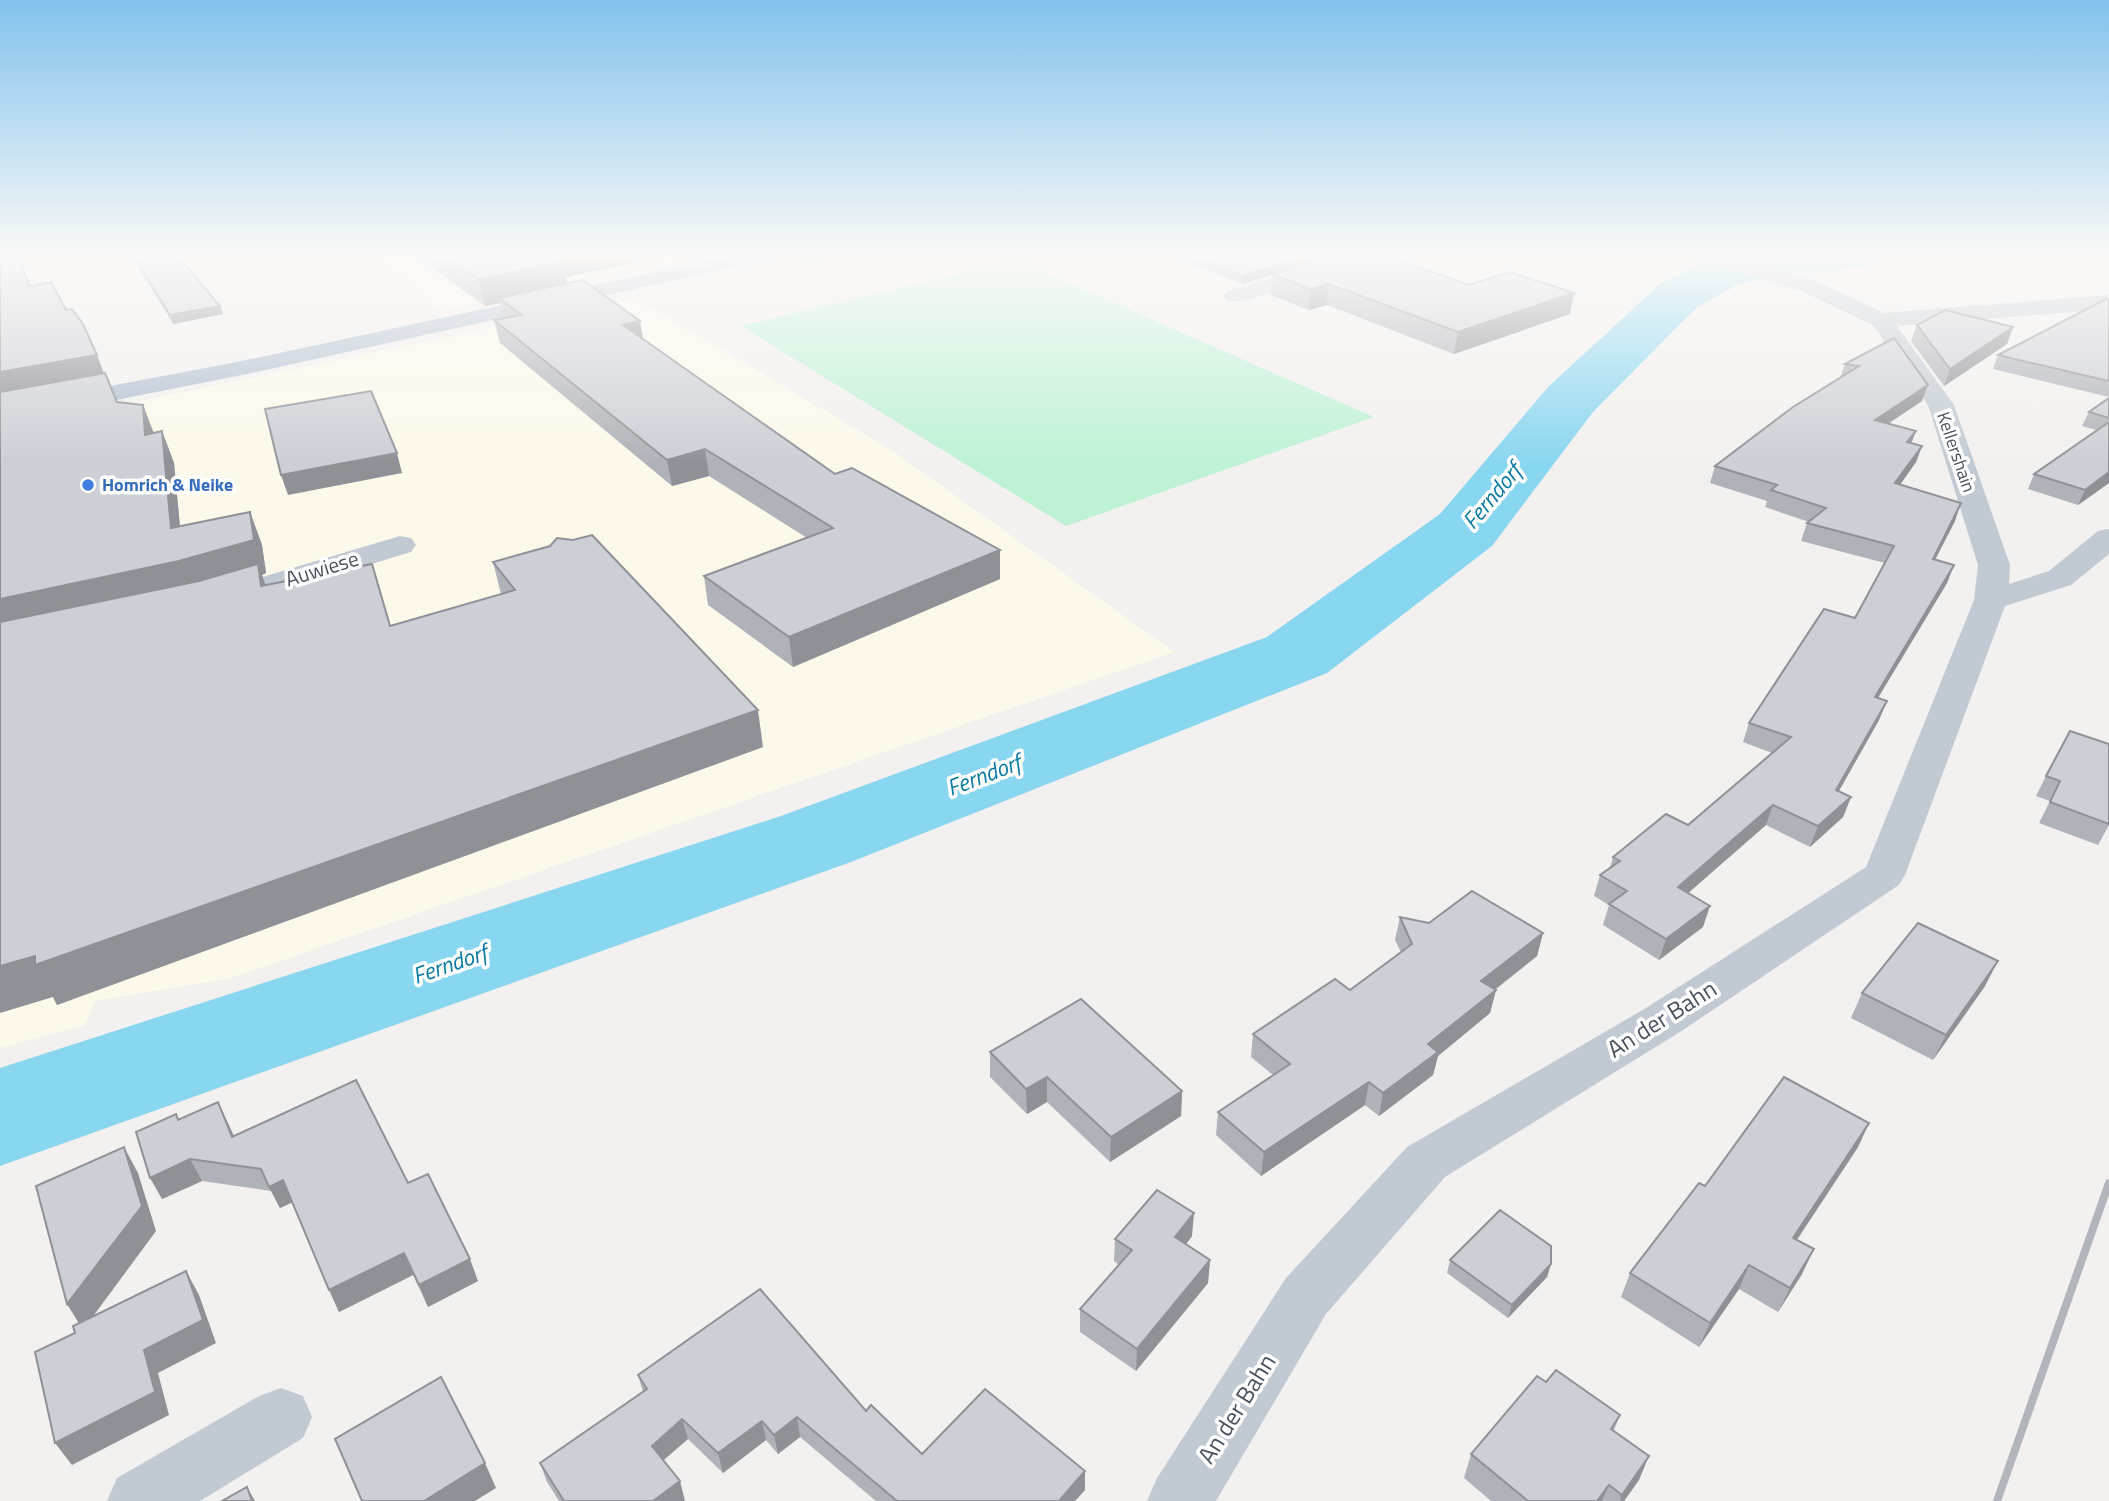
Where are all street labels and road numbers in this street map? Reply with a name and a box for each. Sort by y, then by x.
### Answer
street label: Kellershain [1930,408,1983,496]
street label: Auwiese [281,542,362,594]
street label: An der Bahn [1600,970,1723,1066]
street label: An der Bahn [1188,1347,1284,1470]

